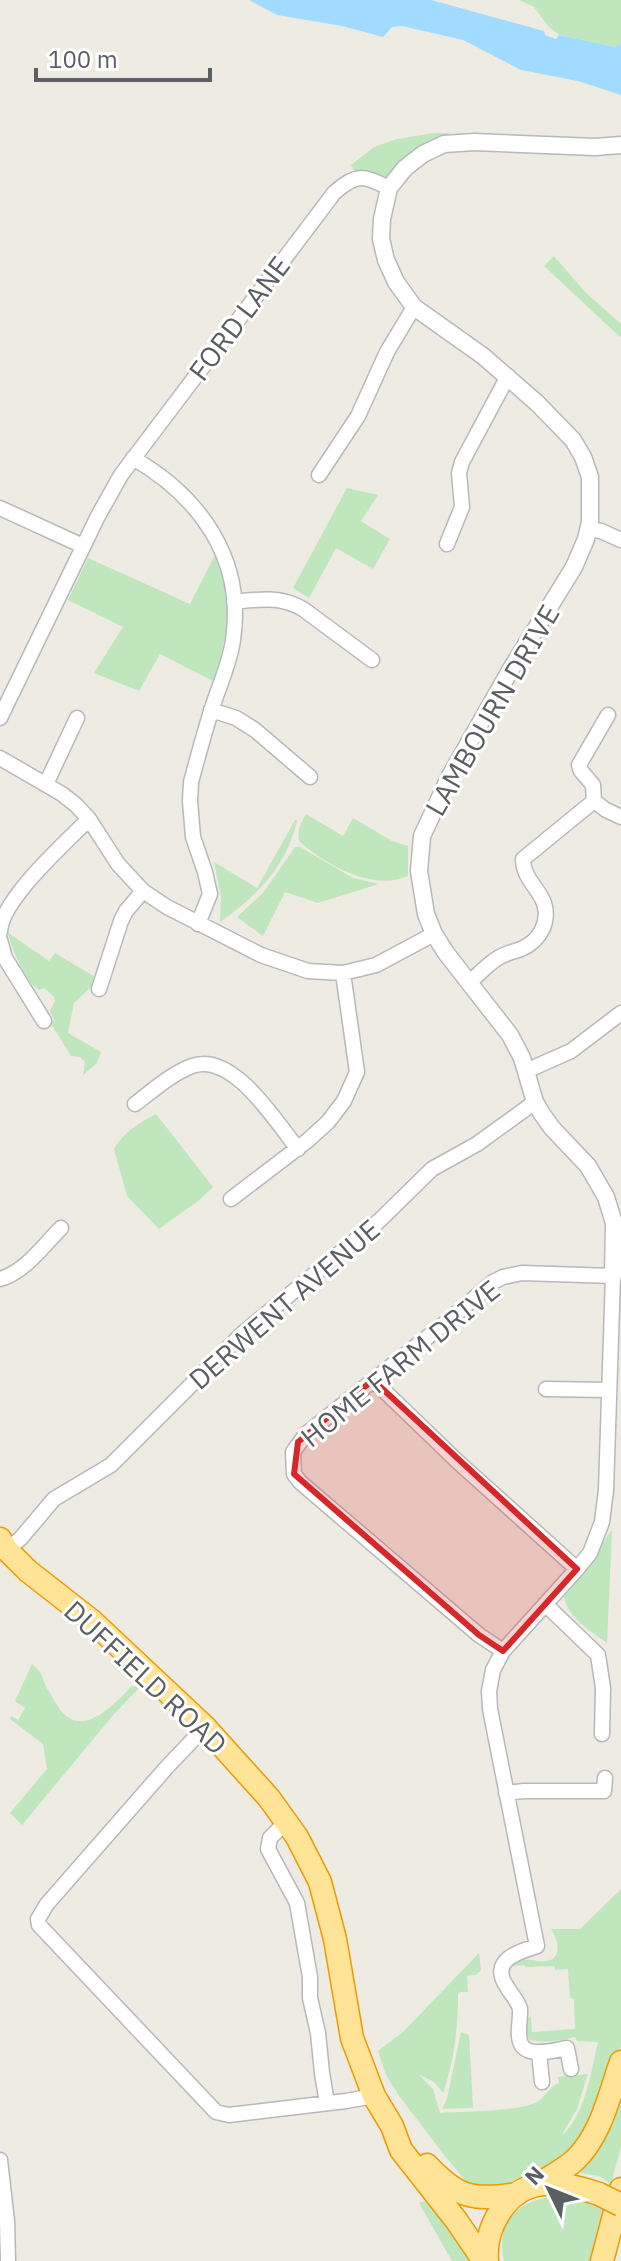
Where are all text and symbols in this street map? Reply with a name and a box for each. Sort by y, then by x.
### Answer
scale bar [36,32,210,82]
text: 100 m [48,43,118,75]
street label: FORD LANE [180,248,298,388]
street label: LAMBOURN DRIVE [416,598,568,822]
street label: DERWENT AVENUE [181,1211,387,1397]
street label: HOME FARM DRIVE [293,1271,507,1455]
street label: DUFFIELD ROAD [57,1592,235,1762]
north arrow [509,2149,589,2229]
text: N [518,2159,550,2191]

